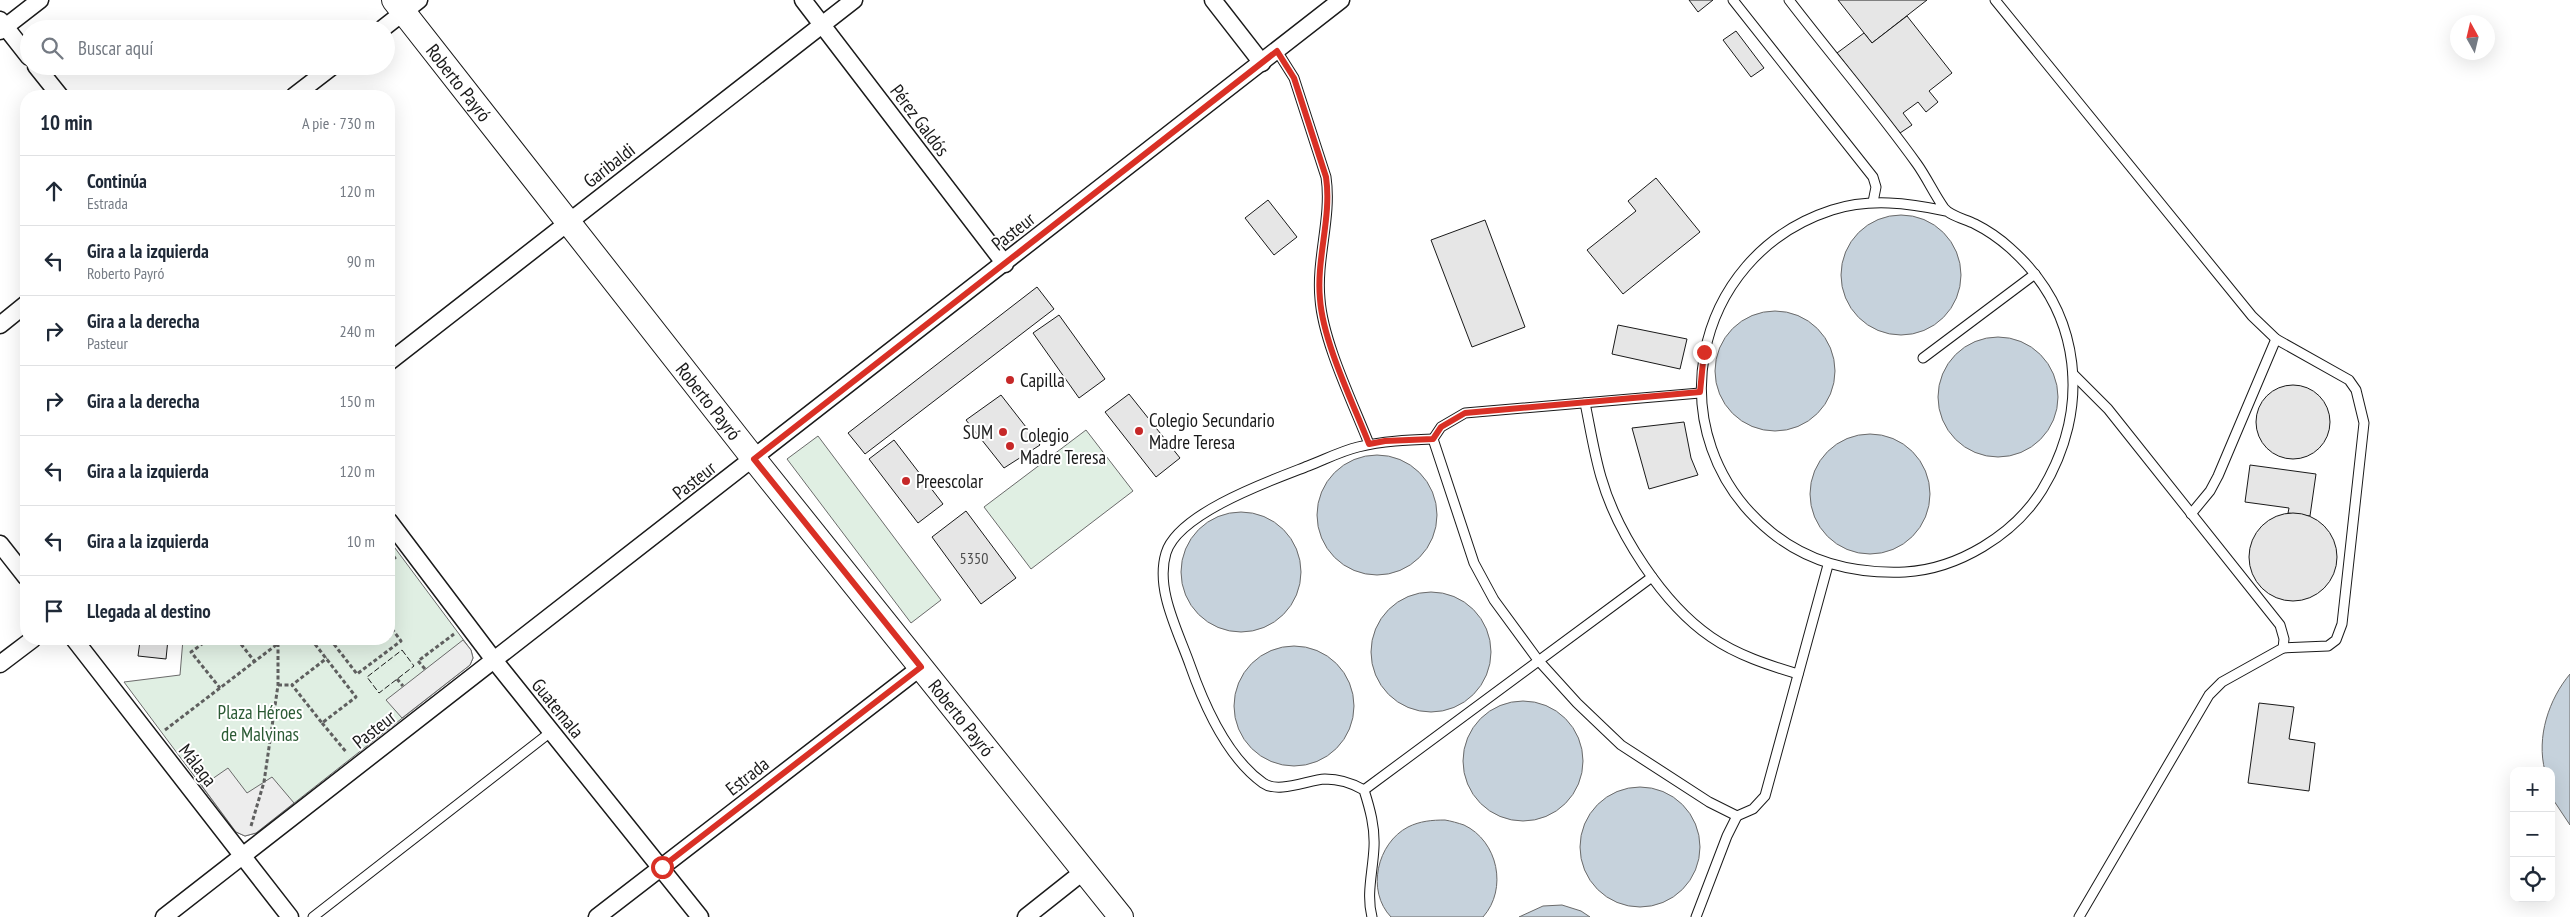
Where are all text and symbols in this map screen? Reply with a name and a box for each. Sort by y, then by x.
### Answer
north arrow [2450,15,2495,60]
search box [20,20,395,75]
icon: search [38,34,66,62]
text: Buscar aquí [78,36,153,60]
street label: Roberto Payró [421,39,497,126]
street label: Pérez Galdós [885,79,955,161]
text: 10 min [40,109,92,136]
text: A pie · 730 m [302,113,375,133]
street label: Garibaldi [578,137,640,193]
text: Continúa [87,169,147,193]
icon: ahead [40,177,68,205]
text: 120 m [340,181,375,201]
text: Estrada [87,193,128,213]
street label: Pasteur [987,206,1040,255]
text: Gira a la izquierda [87,239,209,263]
icon: left [40,247,68,275]
text: 90 m [347,251,375,271]
text: Roberto Payró [87,263,164,283]
text: Gira a la derecha [87,309,200,333]
icon: right [40,317,68,345]
text: 240 m [340,321,375,341]
text: Pasteur [87,333,128,353]
route end [1693,341,1716,364]
street label: Roberto Payró [671,358,747,445]
place label: Capilla [1020,368,1065,392]
marker: Capilla [1004,374,1016,386]
icon: right [40,387,68,415]
text: Gira a la derecha [87,389,200,413]
text: 150 m [340,391,375,411]
place label: Colegio Secundario Madre Teresa [1149,408,1275,454]
place label: SUM [963,420,993,444]
place label: Colegio Madre Teresa [1020,423,1106,469]
marker: Colegio Secundario Madre Teresa [1133,425,1145,437]
marker: SUM [997,426,1009,438]
marker: Colegio Madre Teresa [1004,440,1016,452]
street label: Pasteur [668,455,721,504]
icon: left [40,457,68,485]
text: Gira a la izquierda [87,459,209,483]
text: 120 m [340,461,375,481]
place label: Preescolar [916,469,984,493]
marker: Preescolar [900,475,912,487]
icon: left [40,527,68,555]
text: Gira a la izquierda [87,529,209,553]
text: 10 m [347,531,375,551]
house number: 5350 [960,548,988,568]
icon: arrive [40,597,68,625]
text: Llegada al destino [87,599,211,623]
street label: Guatemala [527,673,589,743]
street label: Roberto Payró [923,674,1000,761]
park label: Plaza Héroes de Malvinas [218,700,302,746]
street label: Pasteur [348,704,401,753]
street label: Málaga [174,739,222,791]
street label: Estrada [721,752,773,800]
map controls [2510,767,2555,902]
button: + [2510,767,2555,812]
button: − [2510,812,2555,857]
route start [651,856,674,879]
button: locate [2510,857,2555,902]

